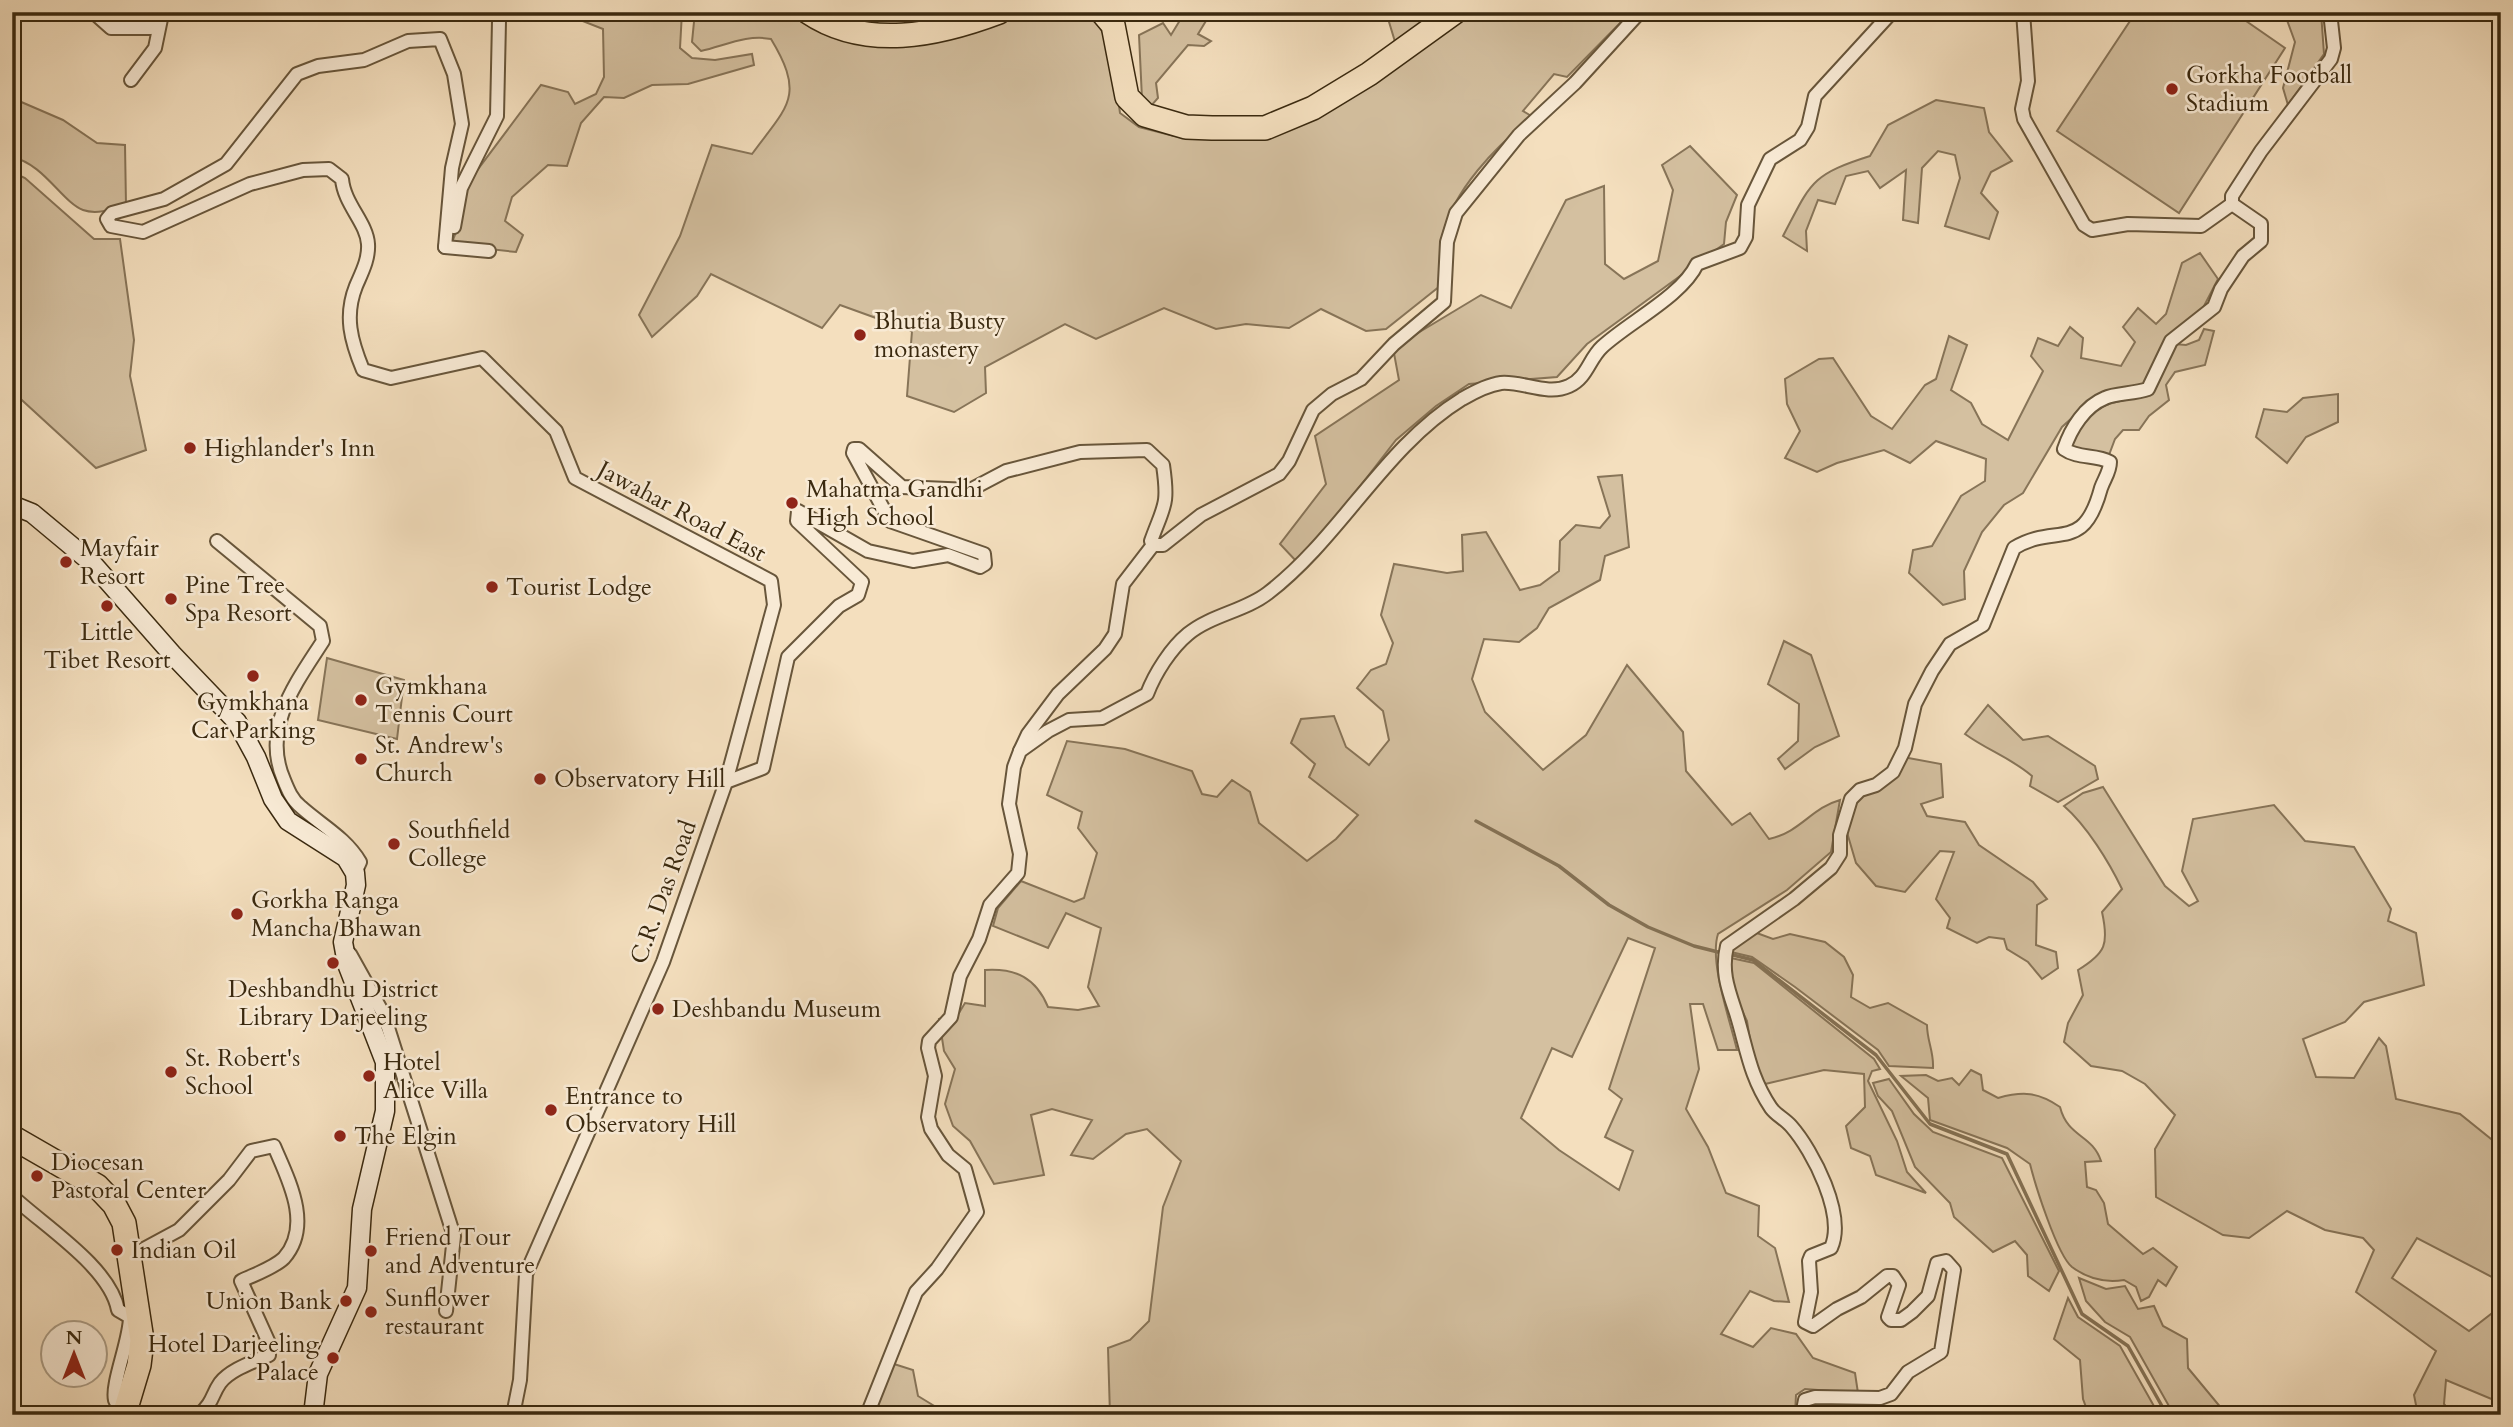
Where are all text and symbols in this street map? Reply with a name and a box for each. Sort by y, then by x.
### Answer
place label: Gorkha Football Stadium [2186,59,2352,120]
marker: Gorkha Football Stadium [2164,81,2180,97]
place label: Bhutia Busty monastery [874,305,1006,366]
marker: Bhutia Busty monastery [852,327,868,343]
place label: Highlander's Inn [204,432,376,465]
marker: Highlander's Inn [182,440,198,456]
street label: Jawahar Road East [589,452,772,570]
place label: Mahatma Gandhi High School [806,473,983,534]
marker: Mahatma Gandhi High School [784,495,800,511]
place label: Mayfair Resort [80,532,159,593]
marker: Mayfair Resort [58,554,74,570]
place label: Pine Tree Spa Resort [185,569,292,630]
place label: Tourist Lodge [506,571,652,604]
marker: Tourist Lodge [484,579,500,595]
marker: Pine Tree Spa Resort [163,591,179,607]
marker: Little Tibet Resort [99,598,115,614]
place label: Little Tibet Resort [43,616,171,677]
marker: Gymkhana Car Parking [245,668,261,684]
place label: Gymkhana Tennis Court [375,670,513,731]
place label: Gymkhana Car Parking [191,686,316,747]
marker: Gymkhana Tennis Court [353,692,369,708]
place label: St. Andrew's Church [375,729,503,790]
marker: St. Andrew's Church [353,751,369,767]
place label: Observatory Hill [554,763,725,796]
marker: Observatory Hill [532,771,548,787]
place label: Southfield College [408,814,510,875]
street label: C.R. Das Road [622,816,705,969]
marker: Southfield College [386,836,402,852]
place label: Gorkha Ranga Mancha Bhawan [251,884,422,945]
marker: Gorkha Ranga Mancha Bhawan [229,906,245,922]
marker: Deshbandhu District Library Darjeeling [325,955,341,971]
place label: Deshbandhu District Library Darjeeling [228,973,438,1034]
place label: Deshbandu Museum [672,993,882,1026]
marker: Deshbandu Museum [650,1001,666,1017]
place label: St. Robert's School [185,1042,300,1103]
place label: Hotel Alice Villa [383,1046,489,1107]
marker: St. Robert's School [163,1064,179,1080]
marker: Hotel Alice Villa [361,1068,377,1084]
place label: Entrance to Observatory Hill [565,1080,736,1141]
marker: Entrance to Observatory Hill [543,1102,559,1118]
place label: The Elgin [354,1120,457,1153]
marker: The Elgin [332,1128,348,1144]
place label: Diocesan Pastoral Center [51,1146,206,1207]
marker: Diocesan Pastoral Center [29,1168,45,1184]
place label: Friend Tour and Adventure [385,1221,535,1282]
place label: Indian Oil [131,1234,236,1267]
marker: Indian Oil [109,1242,125,1258]
marker: Friend Tour and Adventure [363,1243,379,1259]
place label: Sunflower restaurant [385,1282,490,1343]
place label: Union Bank [206,1285,332,1318]
marker: Union Bank [338,1293,354,1309]
marker: Sunflower restaurant [363,1304,379,1320]
north arrow [38,1318,108,1388]
text: N [66,1325,83,1351]
place label: Hotel Darjeeling Palace [148,1328,320,1389]
marker: Hotel Darjeeling Palace [325,1350,341,1366]

